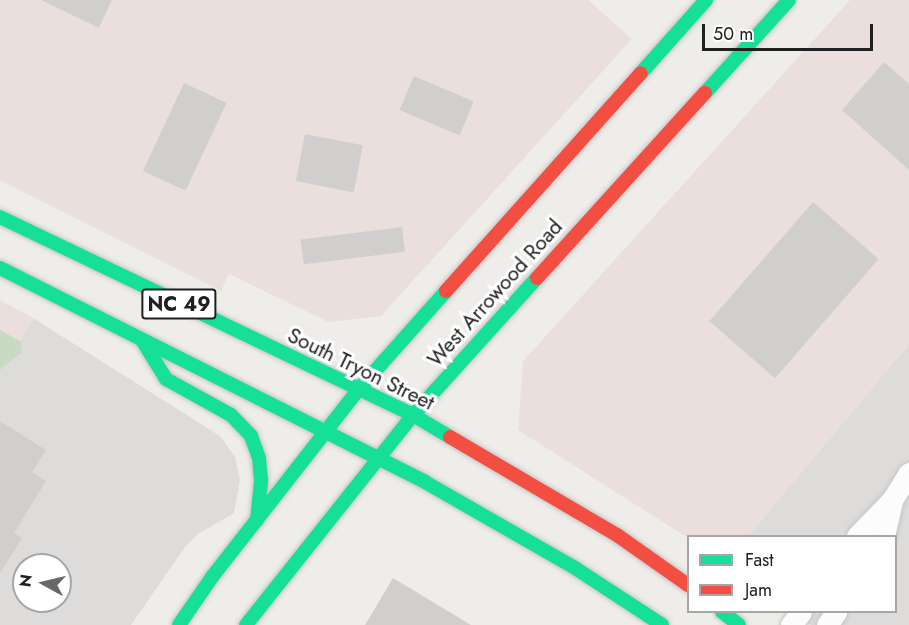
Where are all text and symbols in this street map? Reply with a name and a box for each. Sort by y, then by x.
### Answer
scale bar [705,12,876,50]
text: 50 m [713,21,753,47]
street label: West Arrowood Road [422,214,568,372]
road number: NC 49 [140,287,218,321]
street label: South Tryon Street [284,323,438,415]
legend [687,535,897,613]
text: Fast [745,547,774,573]
north arrow [12,553,72,613]
text: N [13,573,38,589]
text: Jam [745,577,772,603]

